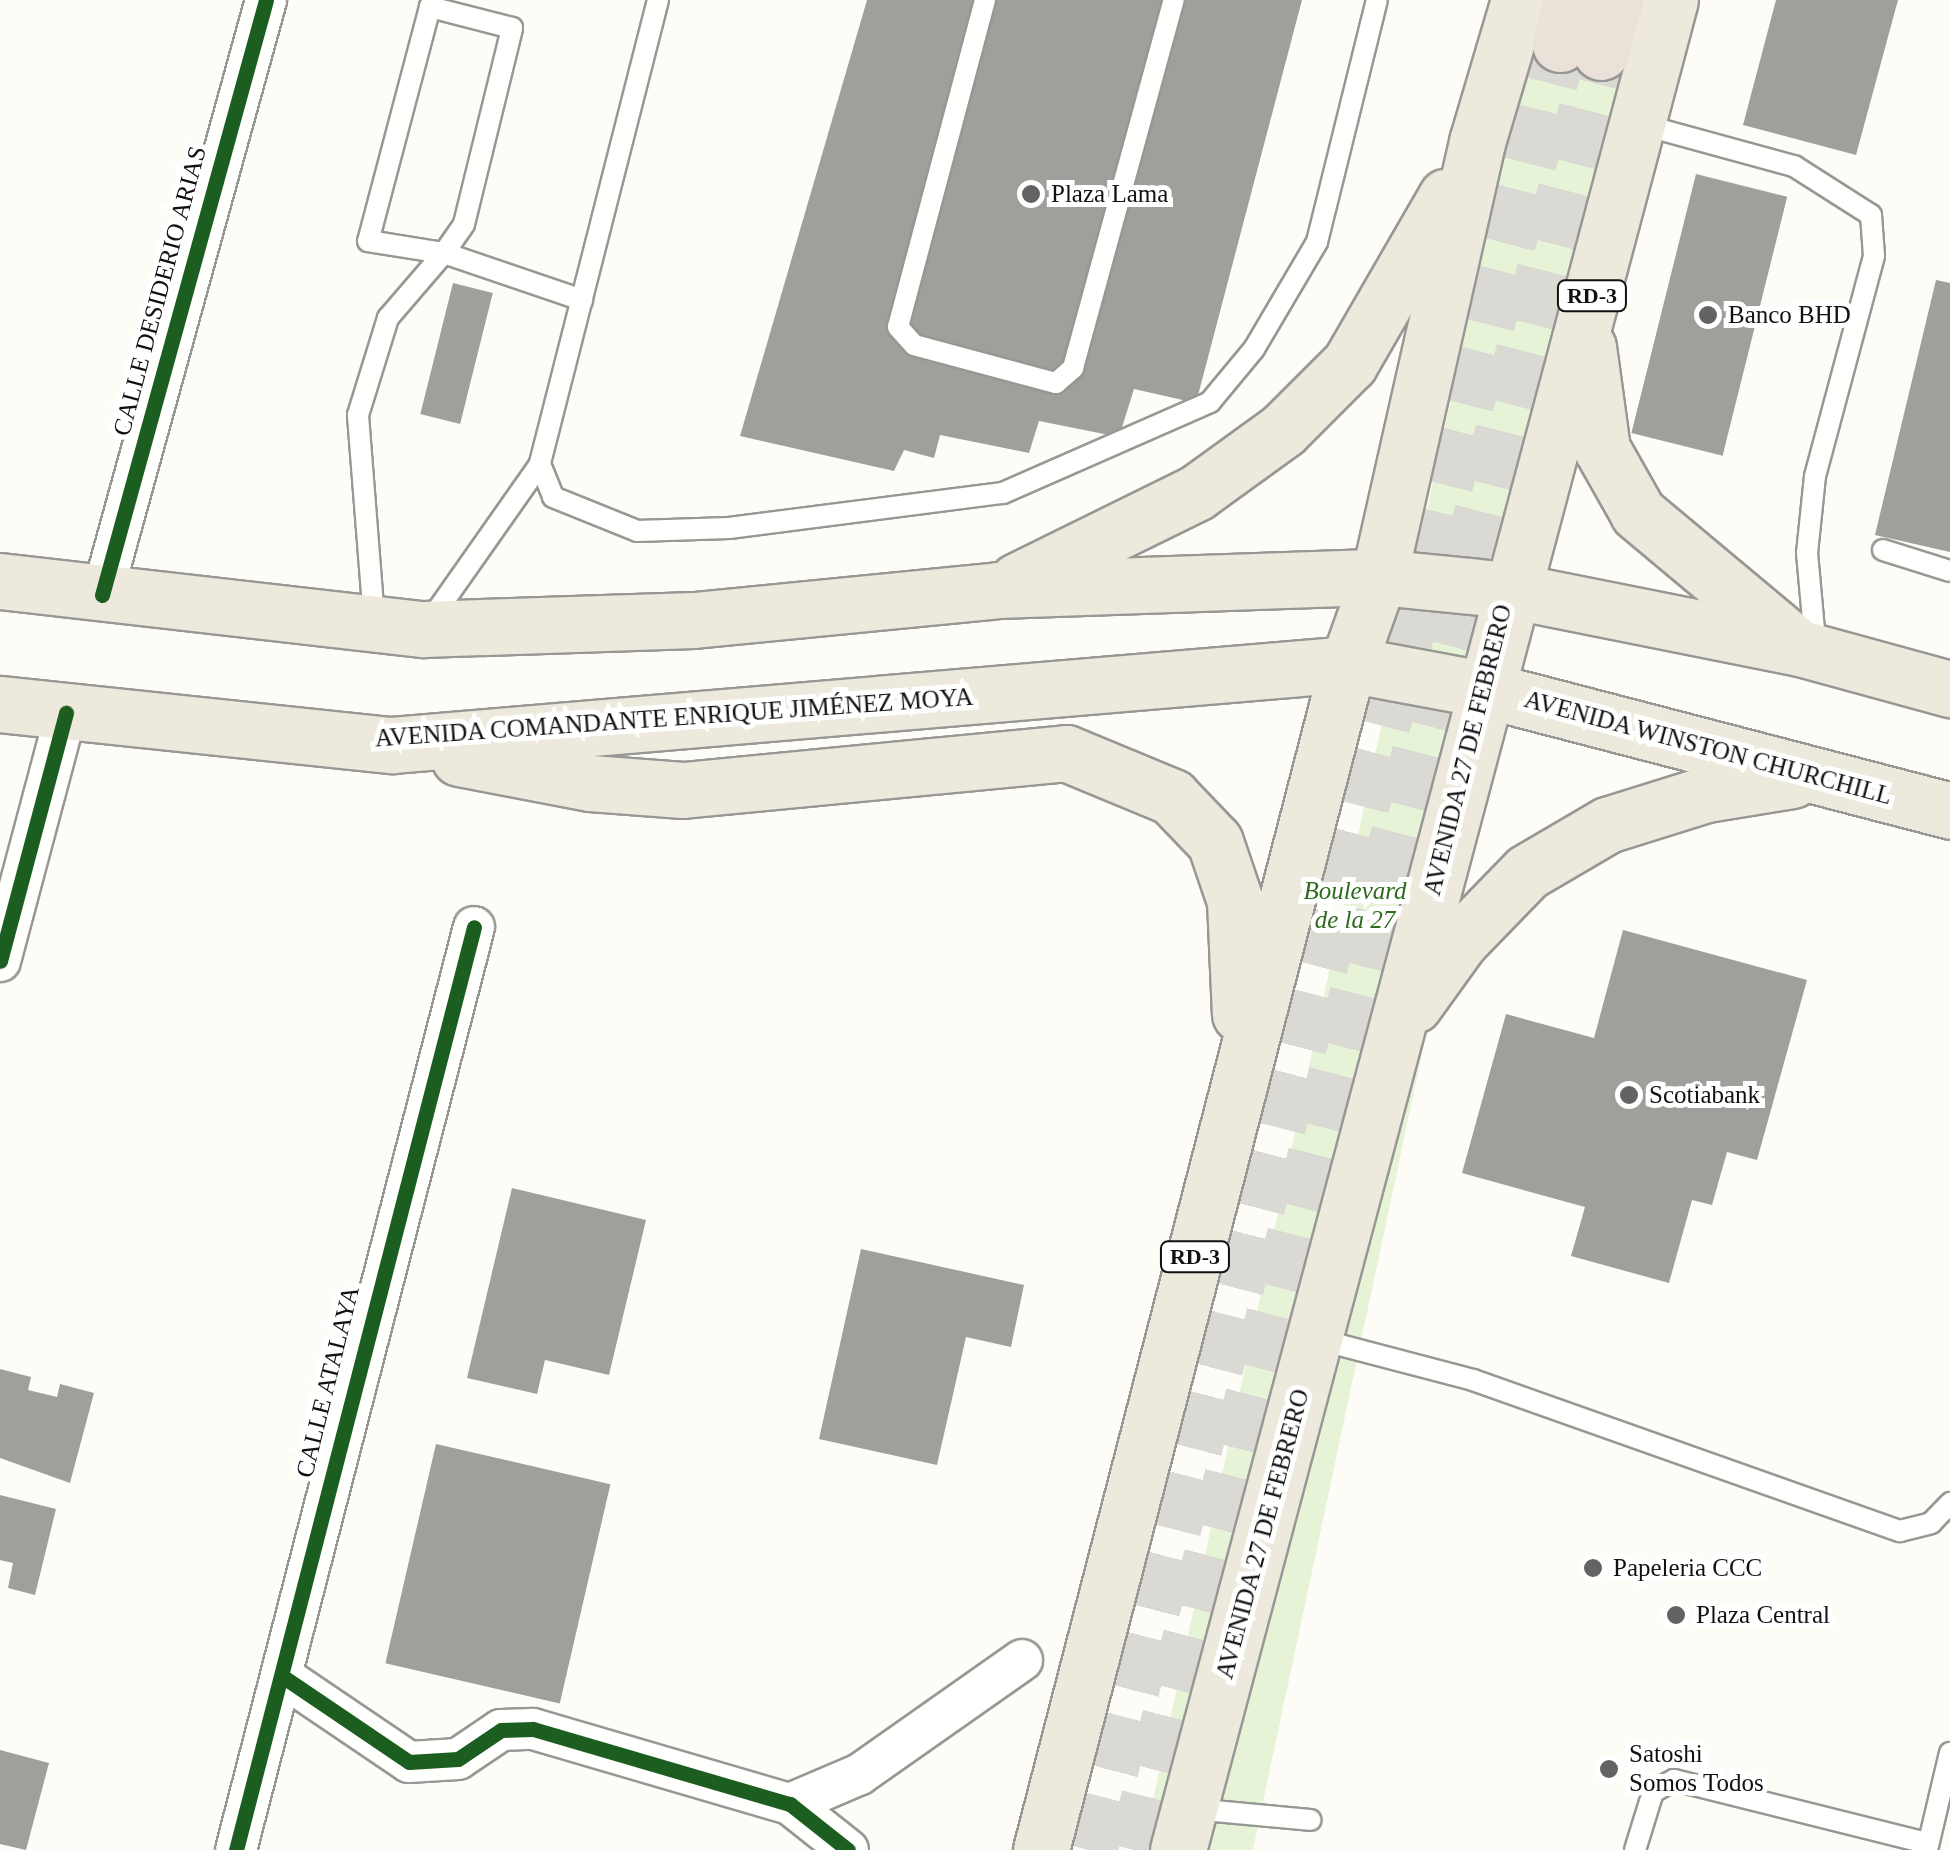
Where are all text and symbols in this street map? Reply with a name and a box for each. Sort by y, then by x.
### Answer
street label: CALLE DESIDERIO ARIAS [107,142,213,440]
place label: Plaza Lama [1051,179,1168,209]
marker: Plaza Lama [1020,183,1042,205]
road number: RD-3 [1554,279,1630,313]
place label: Banco BHD [1728,300,1851,330]
marker: Banco BHD [1697,304,1719,326]
street label: AVENIDA 27 DE FEBRERO [1417,601,1519,899]
street label: AVENIDA COMANDANTE ENRIQUE JIMÉNEZ MOYA [373,682,975,754]
street label: AVENIDA WINSTON CHURCHILL [1520,684,1896,812]
park label: Boulevard de la 27 [1303,877,1407,936]
place label: Scotiabank [1649,1080,1760,1110]
marker: Scotiabank [1618,1084,1640,1106]
road number: RD-3 [1158,1240,1232,1274]
street label: CALLE ATALAYA [290,1282,366,1482]
street label: AVENIDA 27 DE FEBRERO [1210,1385,1316,1683]
place label: Papeleria CCC [1613,1553,1762,1583]
marker: Papeleria CCC [1582,1557,1604,1579]
place label: Plaza Central [1696,1600,1830,1630]
marker: Plaza Central [1665,1604,1687,1626]
place label: Satoshi Somos Todos [1629,1740,1764,1799]
marker: Satoshi Somos Todos [1598,1758,1620,1780]

